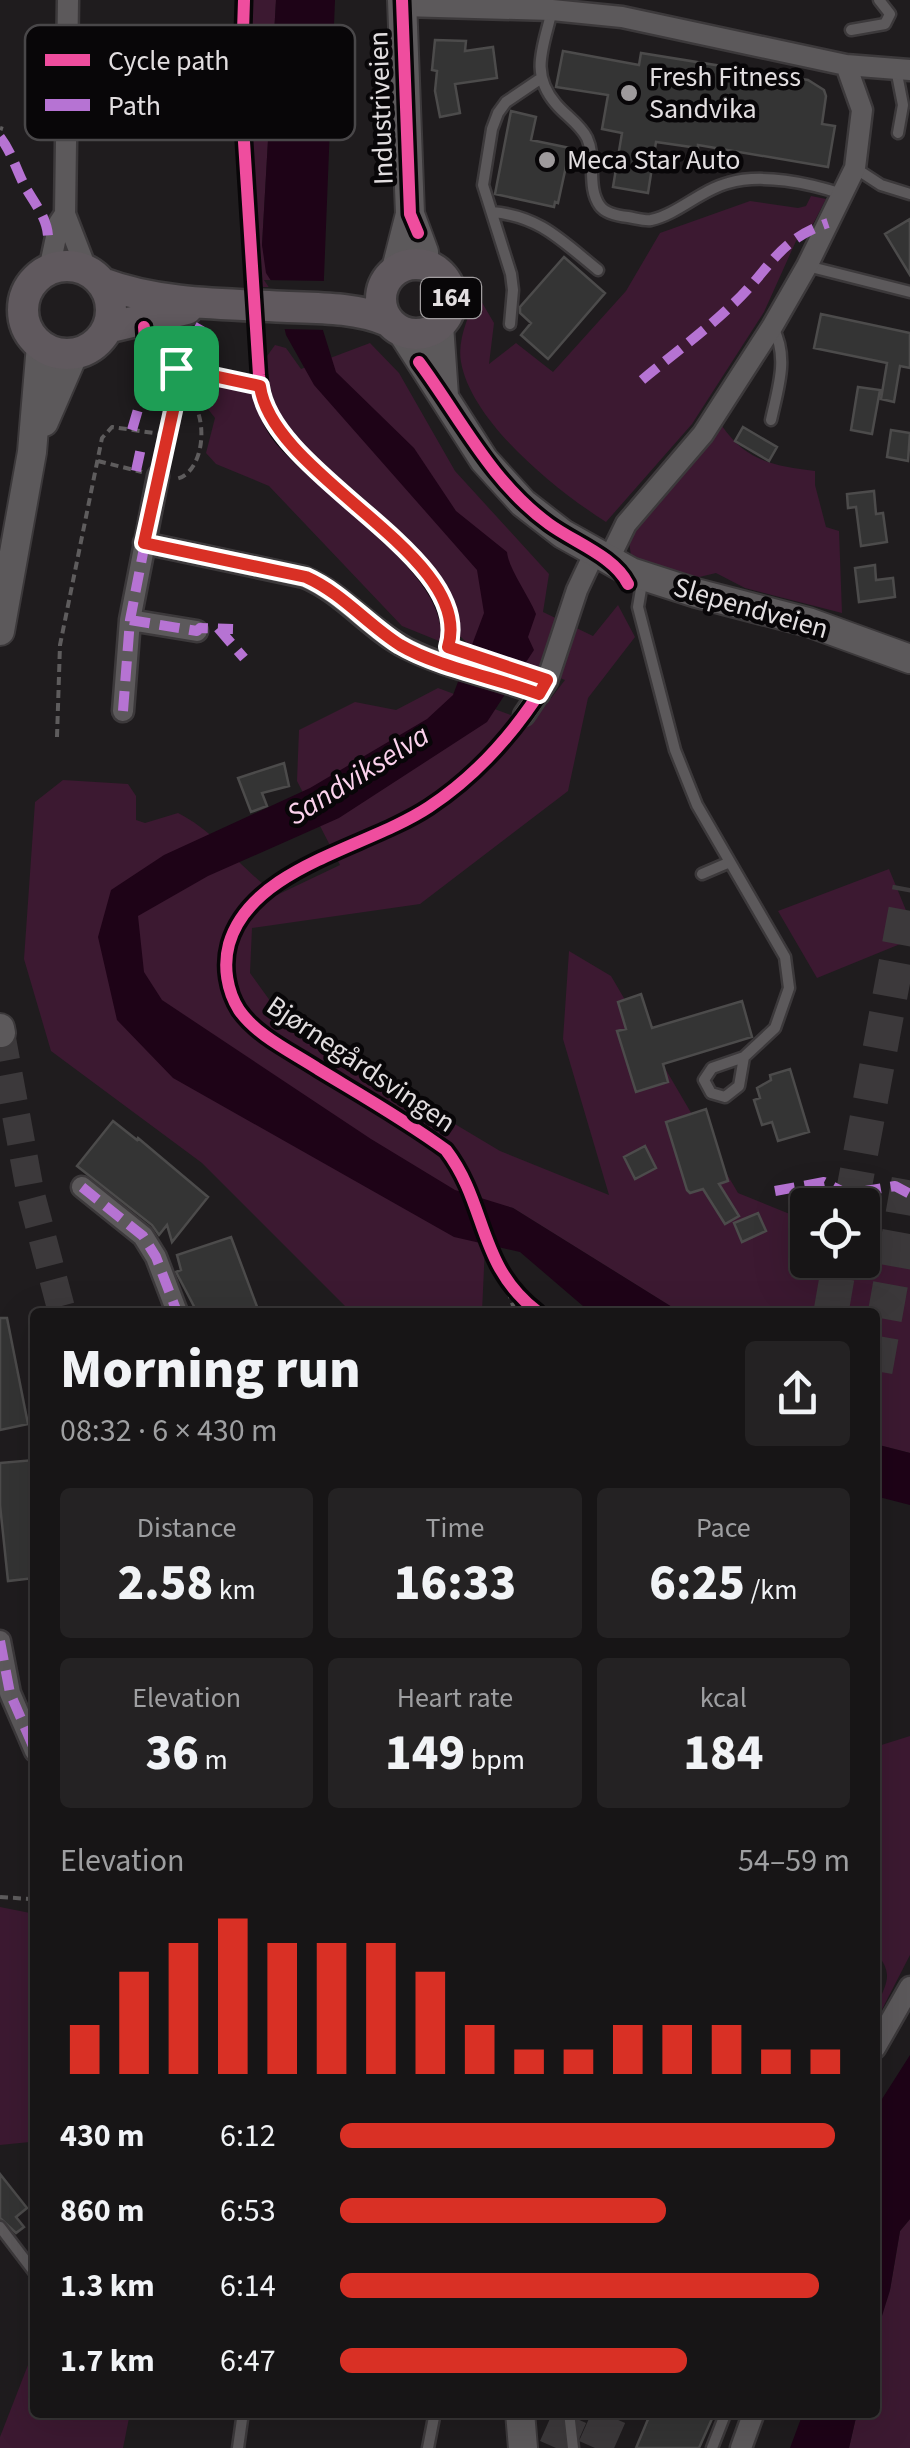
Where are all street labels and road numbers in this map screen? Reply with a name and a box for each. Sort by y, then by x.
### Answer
street label: Industriveien [358,31,404,185]
road number: 164 [421,278,481,318]
street label: Slependveien [669,567,833,649]
street label: Bjørnegårdsvingen [259,986,463,1142]

